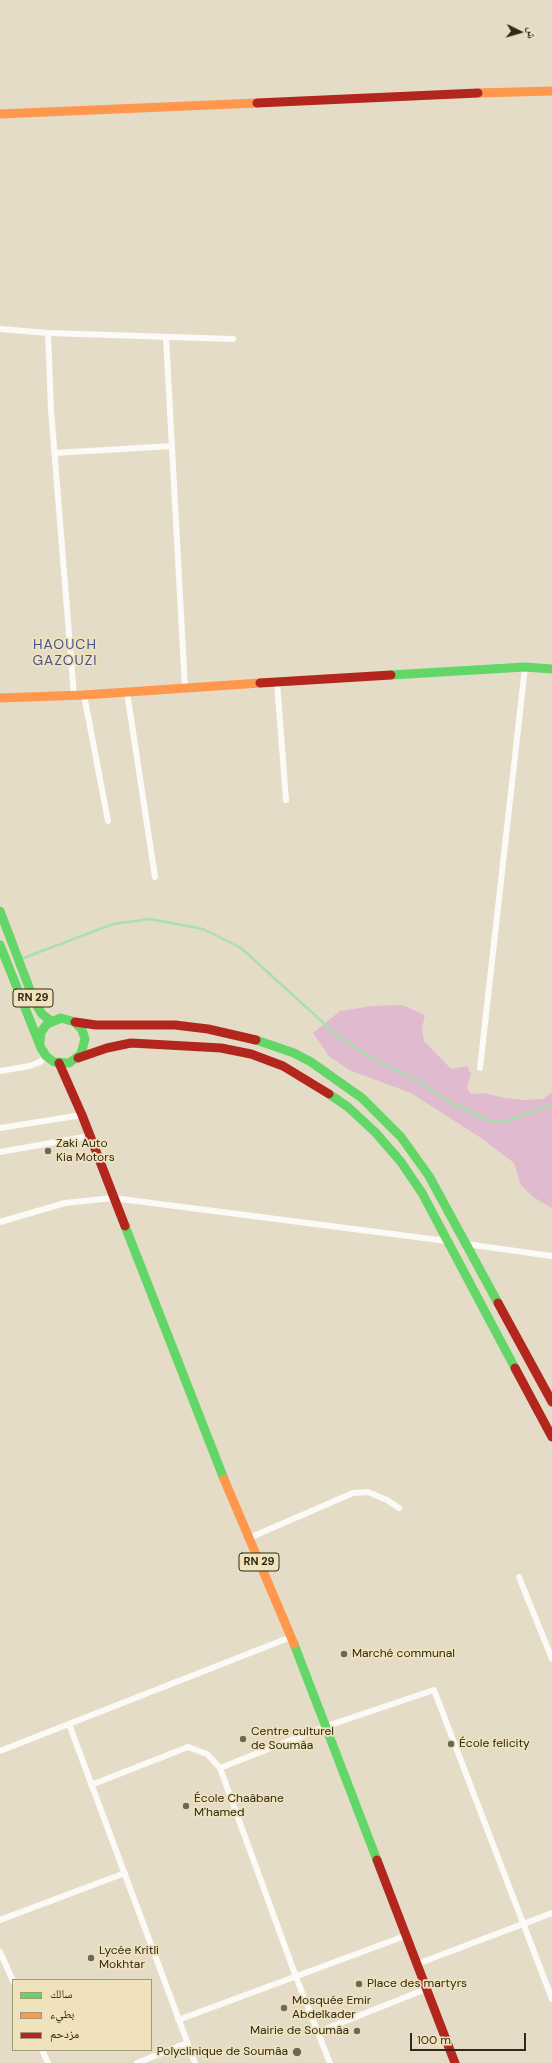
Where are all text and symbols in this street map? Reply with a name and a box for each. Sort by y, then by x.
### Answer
north arrow [500,12,540,52]
text: ش [524,27,539,39]
district label: HAOUCH GAZOUZI [32,637,98,670]
road number: RN 29 [13,989,53,1007]
place label: Zaki Auto Kia Motors [56,1137,115,1165]
marker: Zaki Auto Kia Motors [43,1146,53,1156]
road number: RN 29 [239,1553,279,1571]
place label: Marché communal [352,1647,455,1661]
marker: Marché communal [339,1649,349,1659]
place label: Centre culturel de Soumâa [251,1725,334,1753]
marker: Centre culturel de Soumâa [238,1734,248,1744]
place label: École felicity [459,1737,530,1751]
marker: École felicity [446,1739,456,1749]
place label: École Chaâbane M'hamed [194,1792,284,1820]
marker: École Chaâbane M'hamed [181,1801,191,1811]
place label: Lycée Kritli Mokhtar [99,1944,159,1972]
marker: Lycée Kritli Mokhtar [86,1953,96,1963]
place label: Place des martyrs [367,1977,467,1991]
legend [12,1979,152,2051]
marker: Place des martyrs [354,1979,364,1989]
text: سالك [50,1986,72,2002]
place label: Mosquée Emir Abdelkader [292,1994,371,2022]
marker: Mosquée Emir Abdelkader [279,2003,289,2013]
text: بطيء [50,2006,74,2022]
place label: Mairie de Soumâa [250,2024,349,2038]
scale bar [412,2025,528,2051]
text: مزدحم [50,2026,79,2042]
marker: Mairie de Soumâa [352,2026,362,2036]
text: 100 m [417,2032,451,2048]
place label: Polyclinique de Soumâa [157,2045,288,2059]
marker: Polyclinique de Soumâa [291,2046,303,2058]

